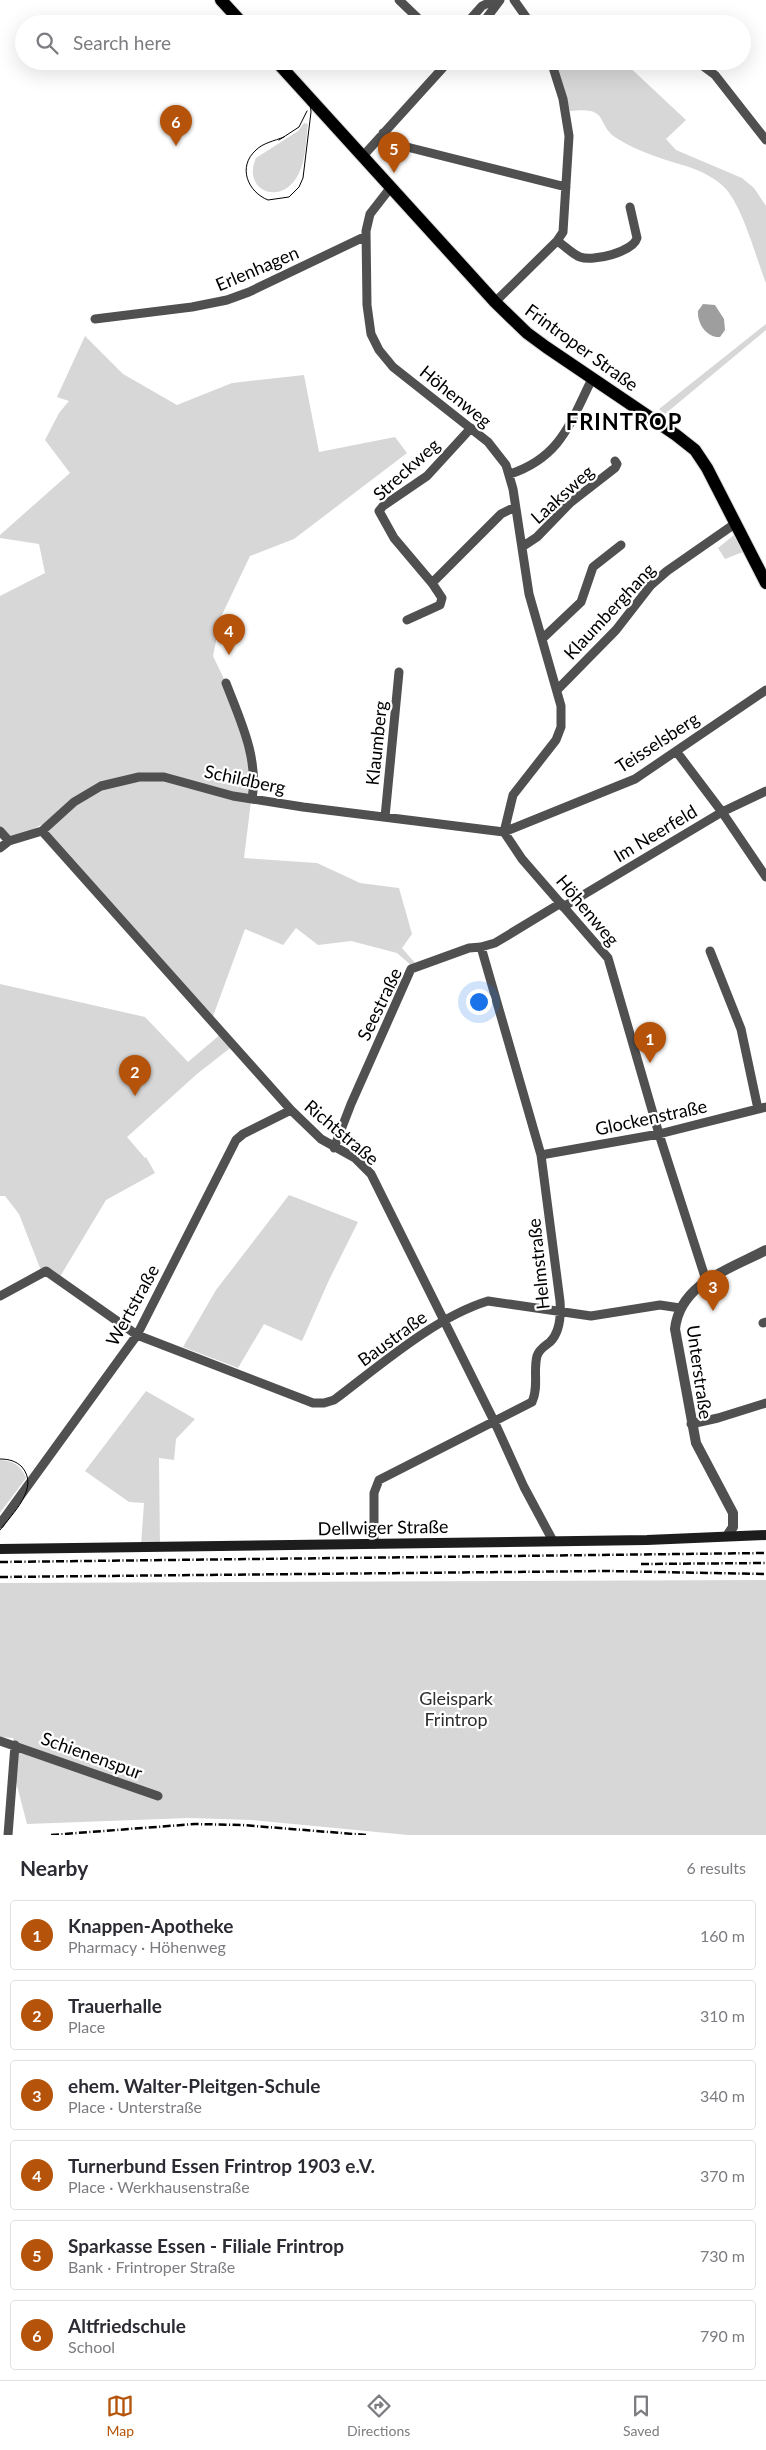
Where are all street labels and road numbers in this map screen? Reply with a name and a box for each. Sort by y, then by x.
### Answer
street label: Erlenhagen [212,241,302,295]
street label: Frintroper Straße [521,299,643,395]
street label: Höhenweg [416,360,496,432]
street label: Streckweg [368,433,444,505]
street label: Laaksweg [526,460,598,528]
street label: Klaumberghang [559,558,659,664]
street label: Klaumberg [361,699,391,787]
street label: Teisselsberg [611,707,703,777]
street label: Schildberg [202,760,288,798]
street label: Im Neerfeld [609,800,701,866]
street label: Höhenweg [552,870,624,950]
street label: Seestraße [352,964,406,1044]
street label: Glockenstraße [593,1094,709,1140]
street label: Richtstraße [300,1095,384,1169]
street label: Helmstraße [522,1217,554,1311]
street label: Wertstraße [101,1260,163,1350]
street label: Baustraße [353,1306,431,1370]
street label: Unterstraße [683,1324,717,1420]
street label: Dellwiger Straße [317,1515,449,1539]
street label: Schienenspur [38,1726,146,1784]

